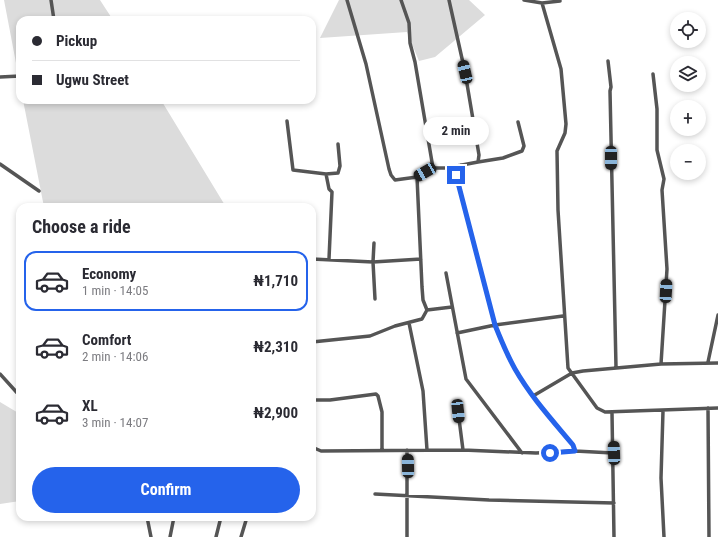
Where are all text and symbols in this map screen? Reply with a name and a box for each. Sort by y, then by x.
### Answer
map controls [670,12,706,180]
button: locate [670,12,706,48]
text: Pickup [56,32,97,50]
button: layers [670,56,706,92]
car [456,59,474,85]
text: Ugwu Street [56,71,129,89]
button: + [670,100,706,136]
callout: 2 min [423,117,489,145]
text: 2 min [442,123,470,138]
button: − [670,144,706,180]
car [605,146,617,170]
car [412,161,438,183]
route end [447,166,465,184]
text: Choose a ride [32,216,131,237]
icon: car [34,263,70,299]
text: Economy [82,265,136,283]
text: ₦1,710 [253,272,298,290]
car [659,279,673,303]
text: 1 min · 14:05 [82,283,148,298]
icon: car [34,329,70,365]
text: Comfort [82,331,131,349]
text: ₦2,310 [253,338,298,356]
text: 2 min · 14:06 [82,349,148,364]
icon: car [34,395,70,431]
text: XL [82,397,98,415]
car [451,398,465,424]
text: ₦2,900 [253,404,298,422]
text: 3 min · 14:07 [82,415,148,430]
car [608,441,620,465]
route start [541,444,559,462]
car [402,454,414,478]
button: Confirm [32,467,300,513]

